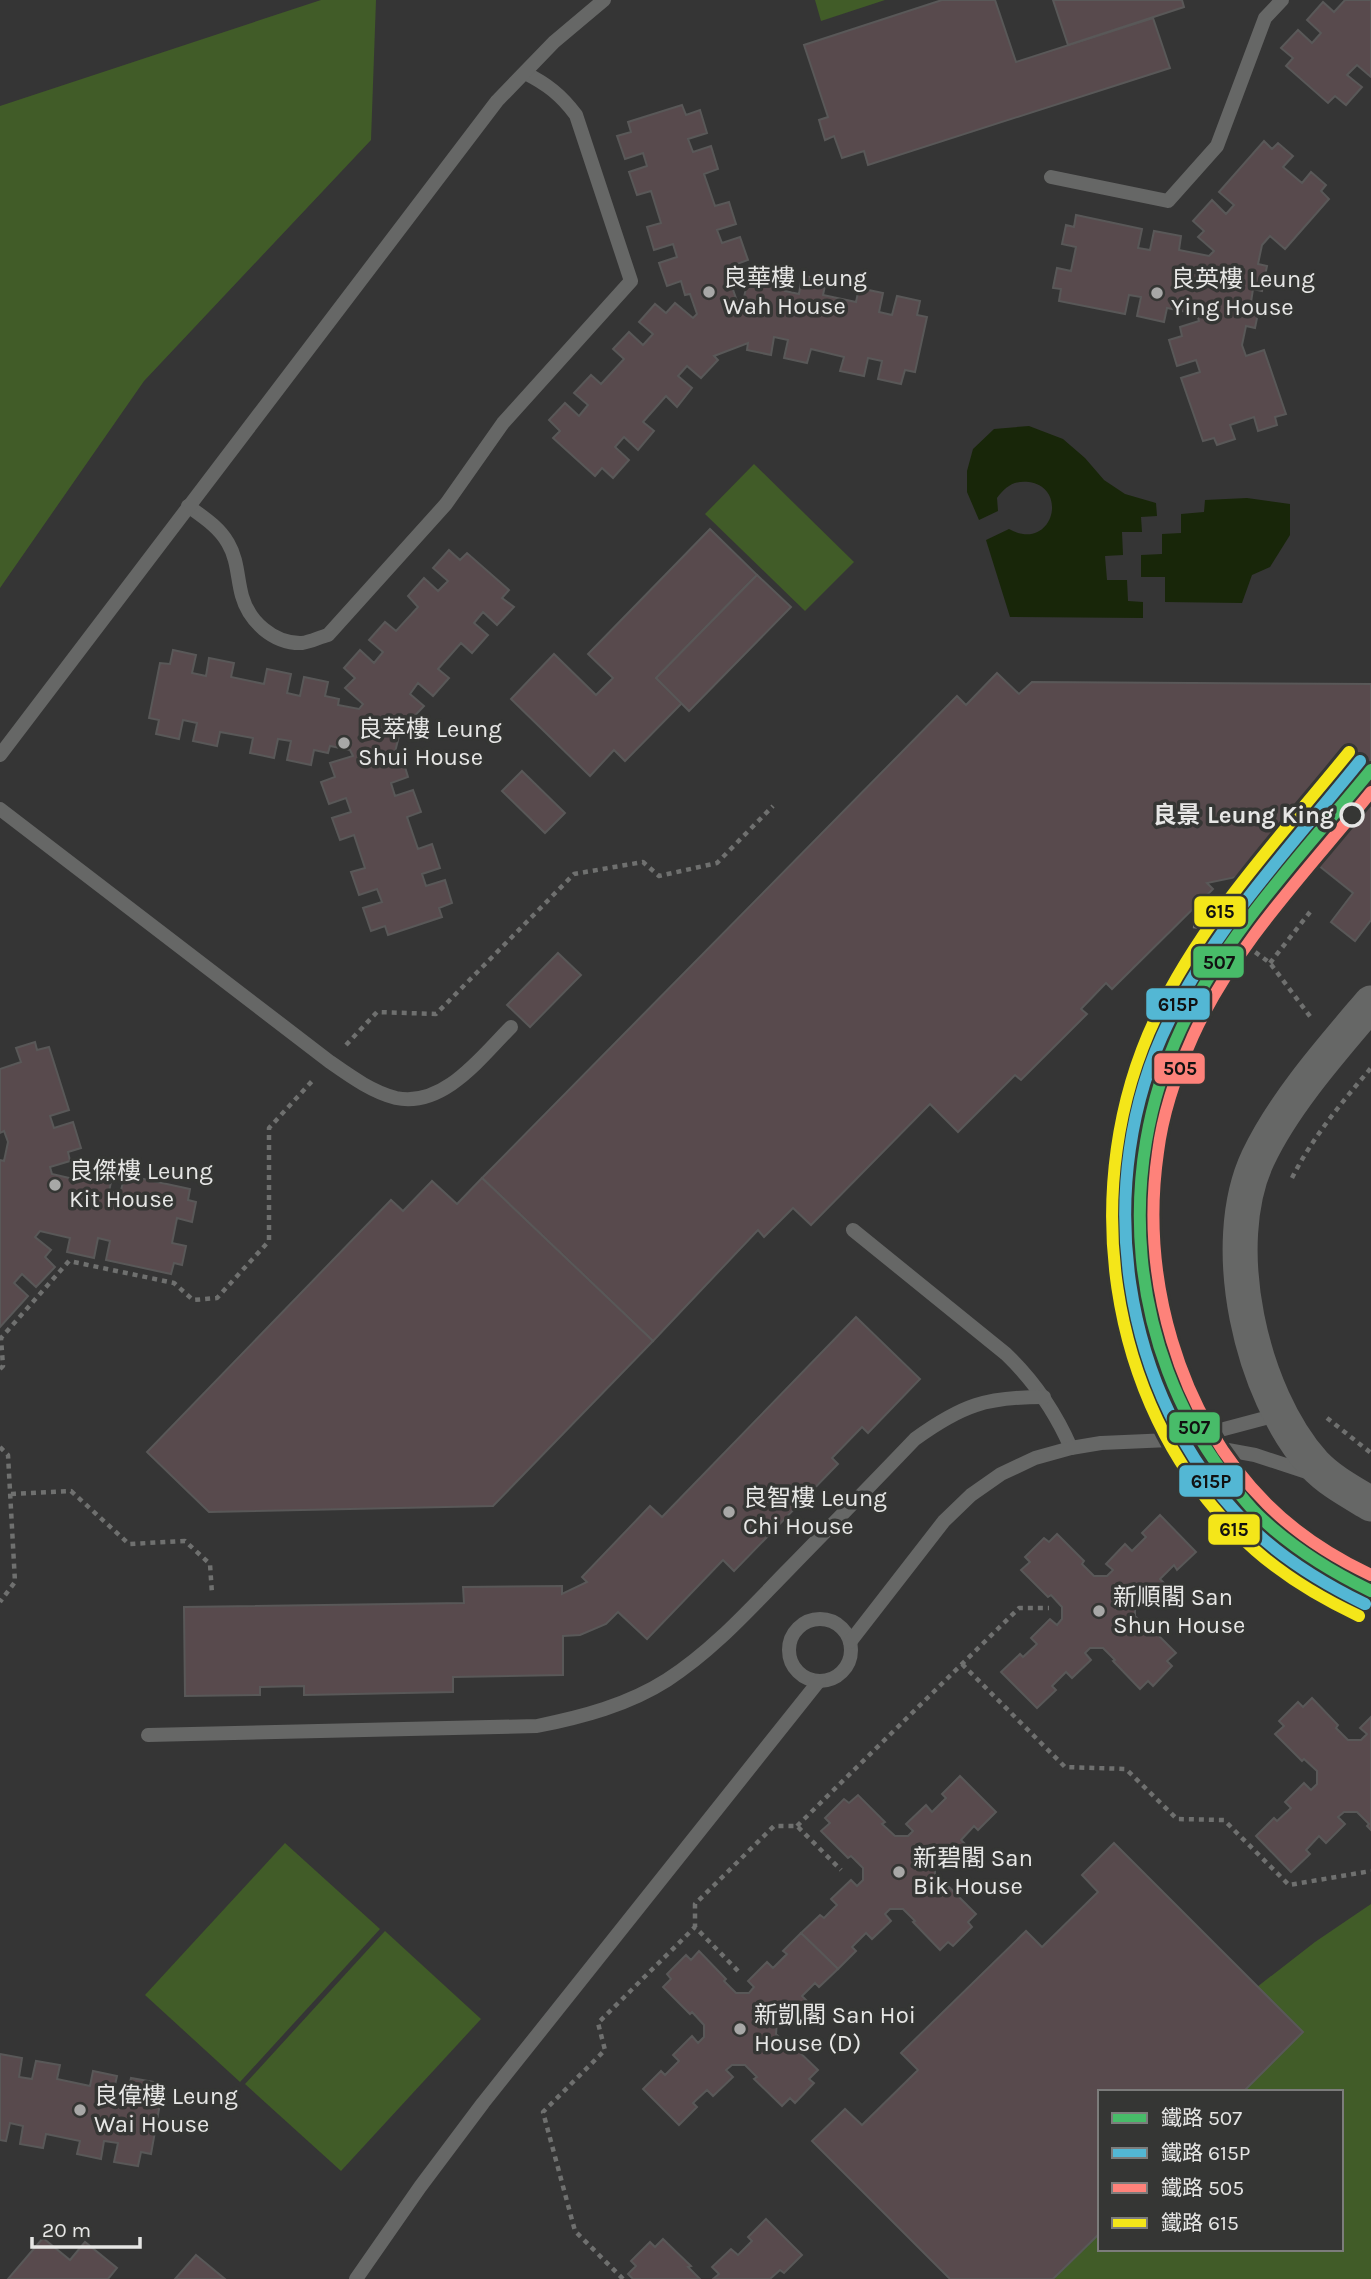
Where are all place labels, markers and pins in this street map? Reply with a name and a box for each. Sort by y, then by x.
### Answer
place label: 良華樓 Leung Wah House [723,264,867,320]
place label: 良英樓 Leung Ying House [1171,265,1315,321]
marker: 良華樓 Leung Wah House [701,284,717,300]
marker: 良英樓 Leung Ying House [1149,285,1165,301]
place label: 良萃樓 Leung Shui House [358,715,502,771]
marker: 良萃樓 Leung Shui House [336,735,352,751]
place label: 良景 Leung King [1153,801,1334,829]
marker: 良景 Leung King [1340,803,1364,827]
place label: 良傑樓 Leung Kit House [69,1157,213,1213]
marker: 良傑樓 Leung Kit House [47,1177,63,1193]
place label: 良智樓 Leung Chi House [743,1484,887,1540]
marker: 良智樓 Leung Chi House [721,1504,737,1520]
place label: 新順閣 San Shun House [1113,1583,1245,1639]
marker: 新順閣 San Shun House [1091,1603,1107,1619]
place label: 新碧閣 San Bik House [913,1844,1033,1900]
marker: 新碧閣 San Bik House [891,1864,907,1880]
place label: 新凱閣 San Hoi House (D) [754,2001,916,2057]
marker: 新凱閣 San Hoi House (D) [732,2021,748,2037]
place label: 良偉樓 Leung Wai House [94,2082,238,2138]
marker: 良偉樓 Leung Wai House [72,2102,88,2118]

